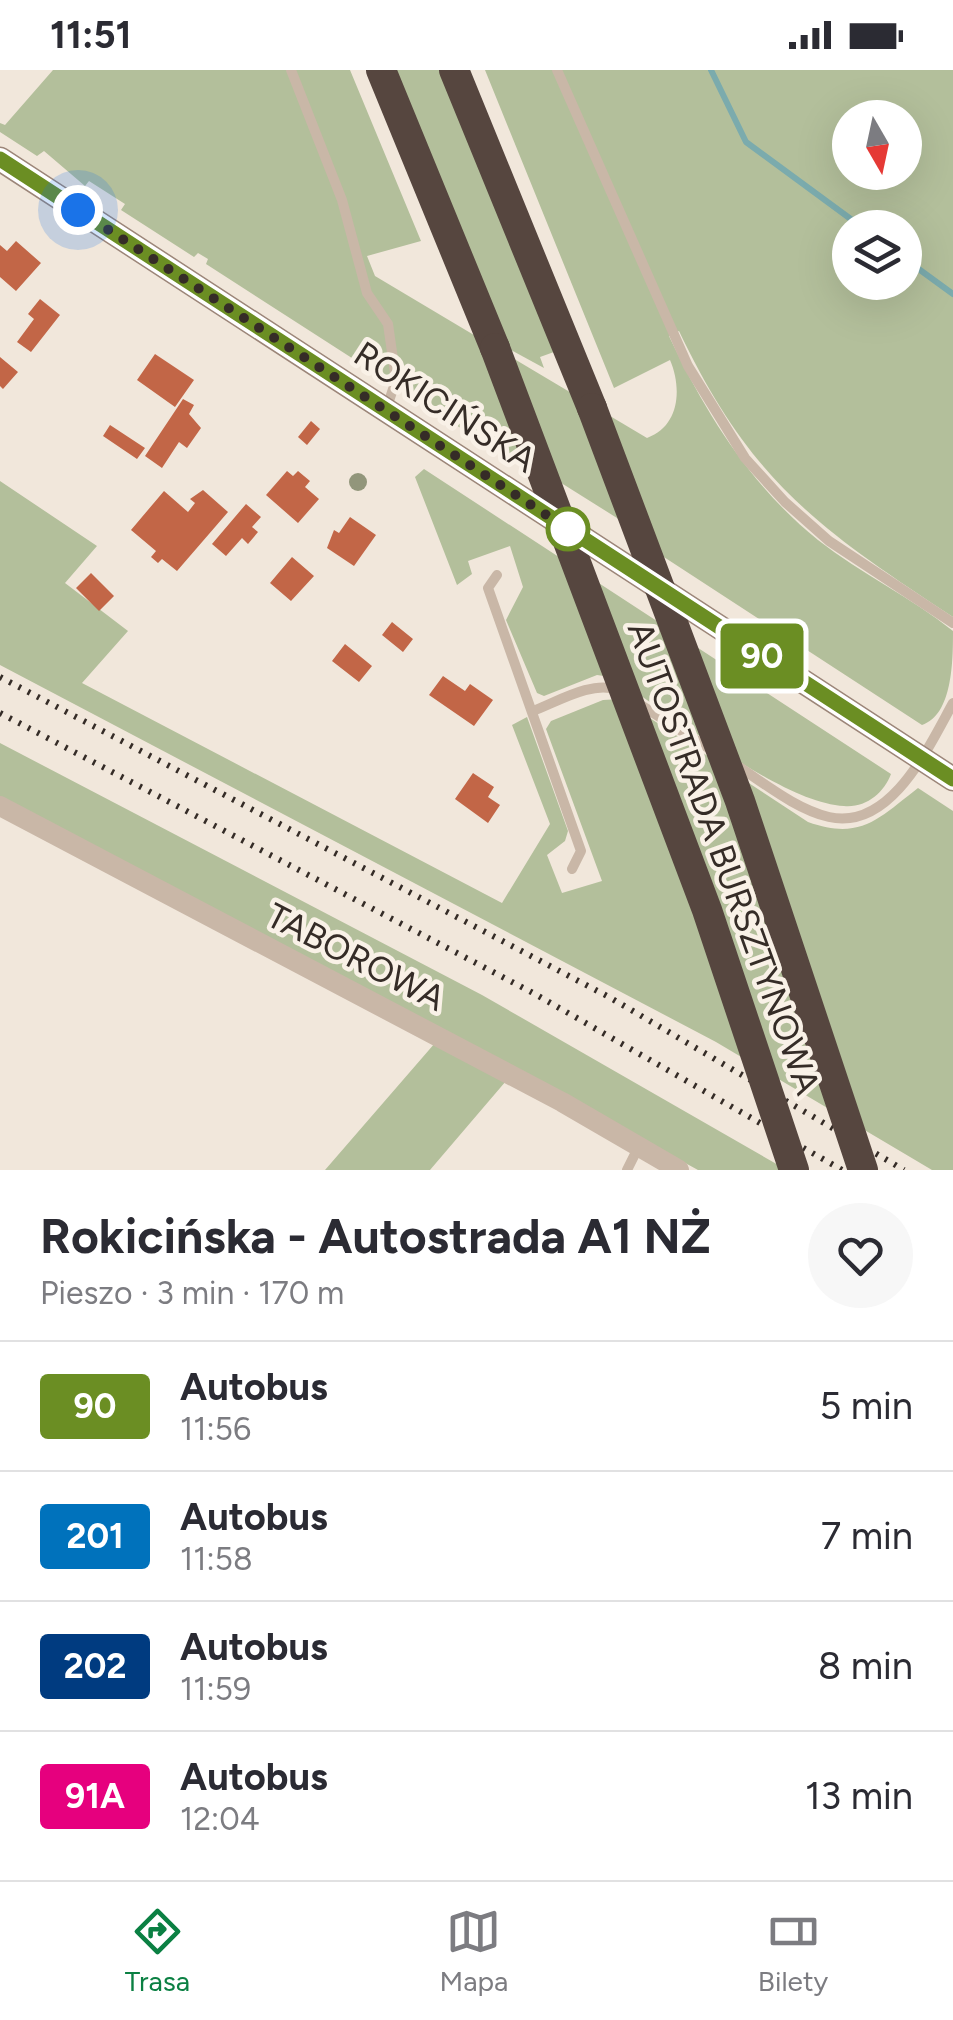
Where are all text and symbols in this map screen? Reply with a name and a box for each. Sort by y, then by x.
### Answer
text: 11:51 [50,12,132,58]
north arrow [832,100,922,190]
map controls [832,100,922,300]
your location [53,185,103,235]
button: layers [832,210,922,300]
street label: ROKICIŃSKA [346,333,544,481]
unlabelled marker [547,508,589,550]
street label: AUTOSTRADA BURSZTYNOWA [619,616,829,1100]
line badge: 90 [717,624,807,688]
text: 90 [741,635,783,677]
street label: TABOROWA [260,894,452,1020]
button: heart [808,1203,913,1308]
text: Rokicińska - Autostrada A1 NŻ [40,1207,711,1265]
text: Pieszo · 3 min · 170 m [40,1274,344,1312]
text: Autobus [180,1364,328,1410]
text: 5 min [819,1383,913,1429]
text: 90 [74,1385,116,1427]
text: 11:56 [180,1410,251,1448]
text: Autobus [180,1494,328,1540]
text: 7 min [821,1513,913,1559]
text: 201 [66,1515,124,1557]
text: 11:58 [180,1540,253,1578]
text: Autobus [180,1624,328,1670]
text: 8 min [818,1643,913,1689]
text: 202 [63,1645,127,1687]
text: 11:59 [180,1670,251,1708]
text: Autobus [180,1754,328,1800]
text: 13 min [805,1773,913,1819]
text: 91A [65,1775,125,1817]
text: 12:04 [180,1800,260,1838]
tab: Trasa [125,1904,190,1998]
tab: Mapa [440,1904,508,1998]
tab: Bilety [758,1904,828,1998]

